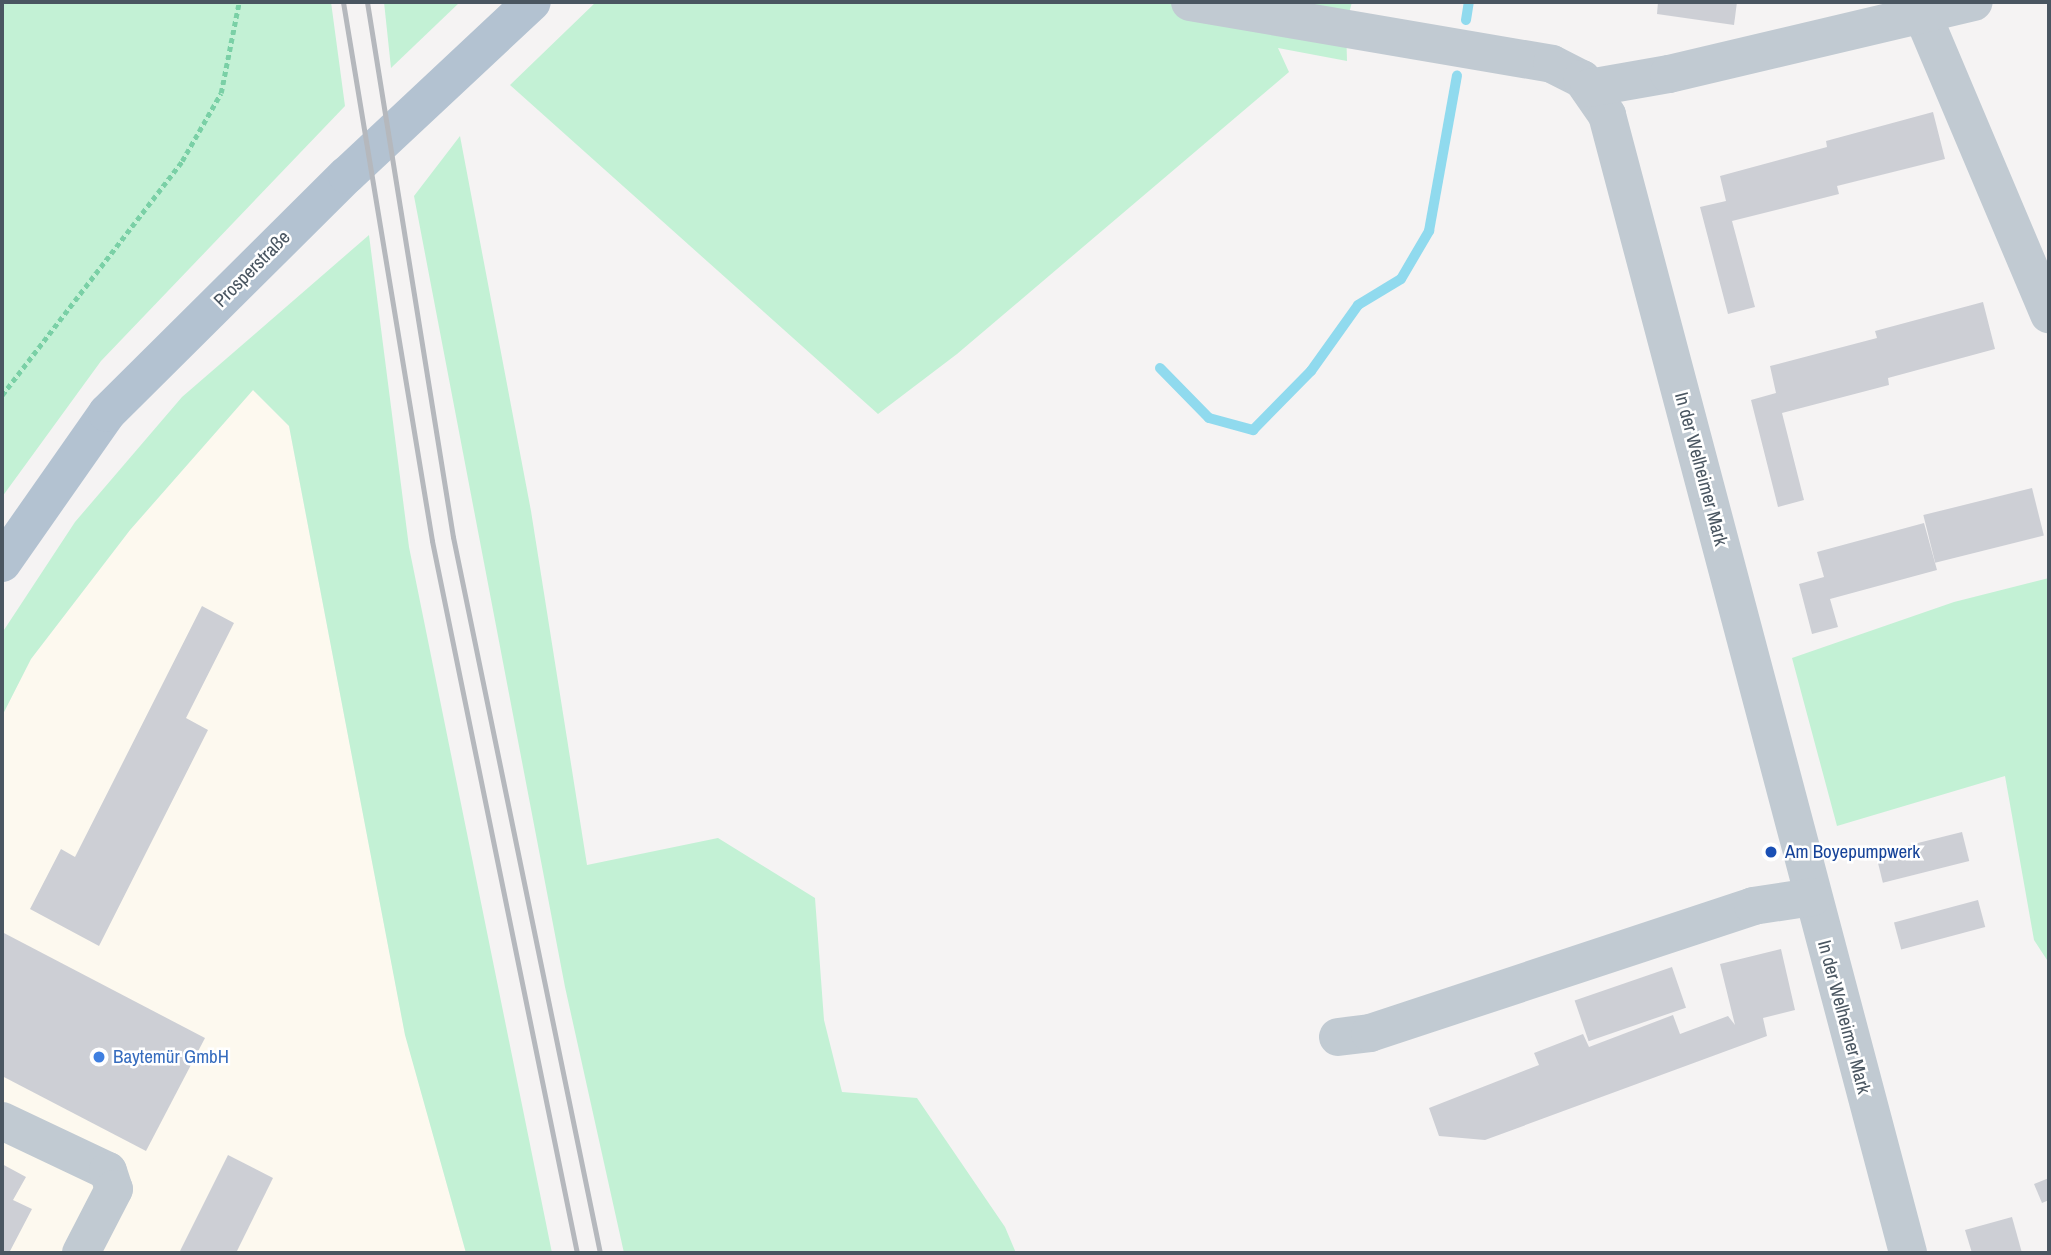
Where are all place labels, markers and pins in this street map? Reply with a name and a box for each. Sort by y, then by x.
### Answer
place label: Am Boyepumpwerk [1785,841,1920,863]
marker: Am Boyepumpwerk [1763,844,1779,860]
place label: Baytemür GmbH [113,1046,229,1068]
marker: Baytemür GmbH [91,1049,107,1065]

